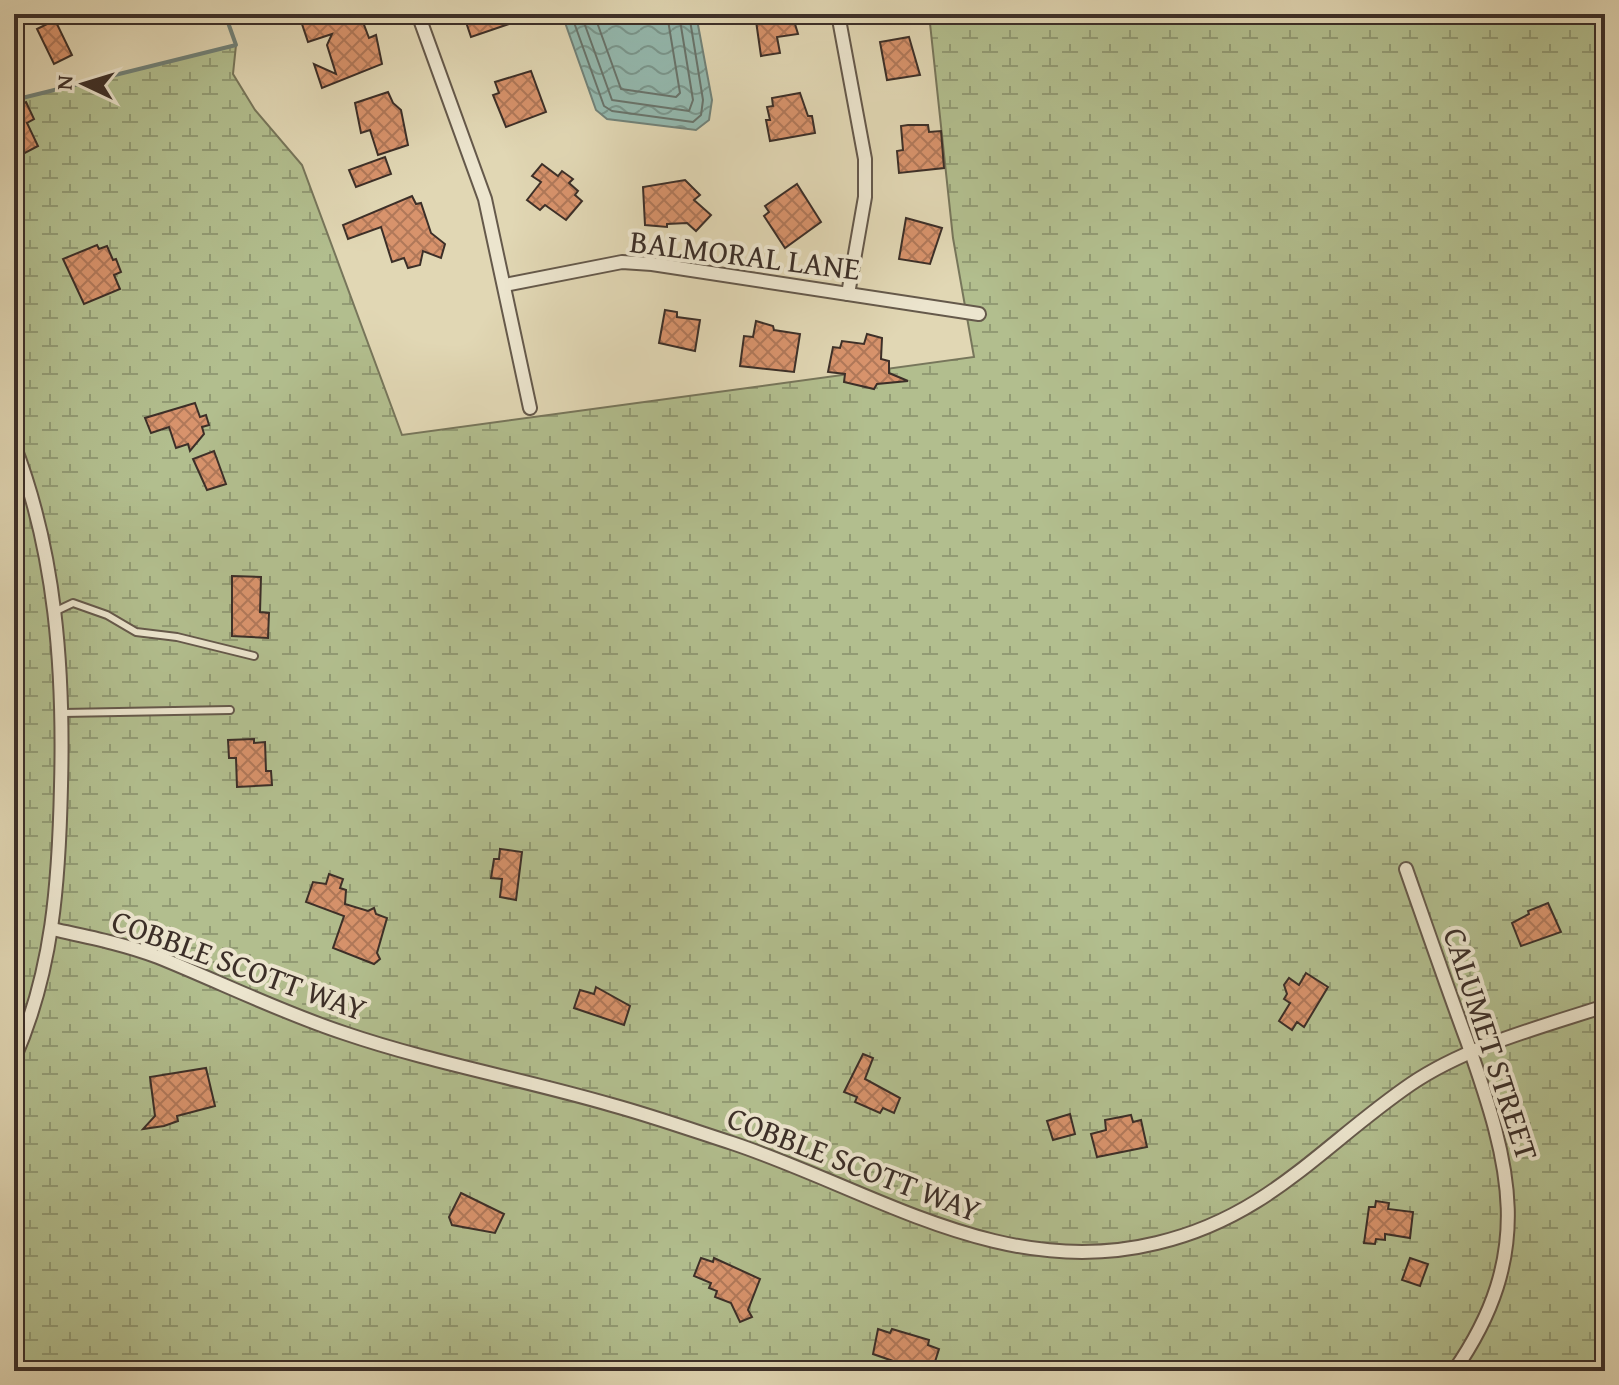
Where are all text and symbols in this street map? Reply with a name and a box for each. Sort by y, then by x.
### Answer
north arrow [44,44,124,124]
text: N [48,74,81,91]
street label: BALMORAL LANE [627,217,863,292]
street label: COBBLE SCOTT WAY [105,897,373,1032]
street label: CALUMET STREET [1432,921,1551,1166]
street label: COBBLE SCOTT WAY [721,1094,988,1233]

